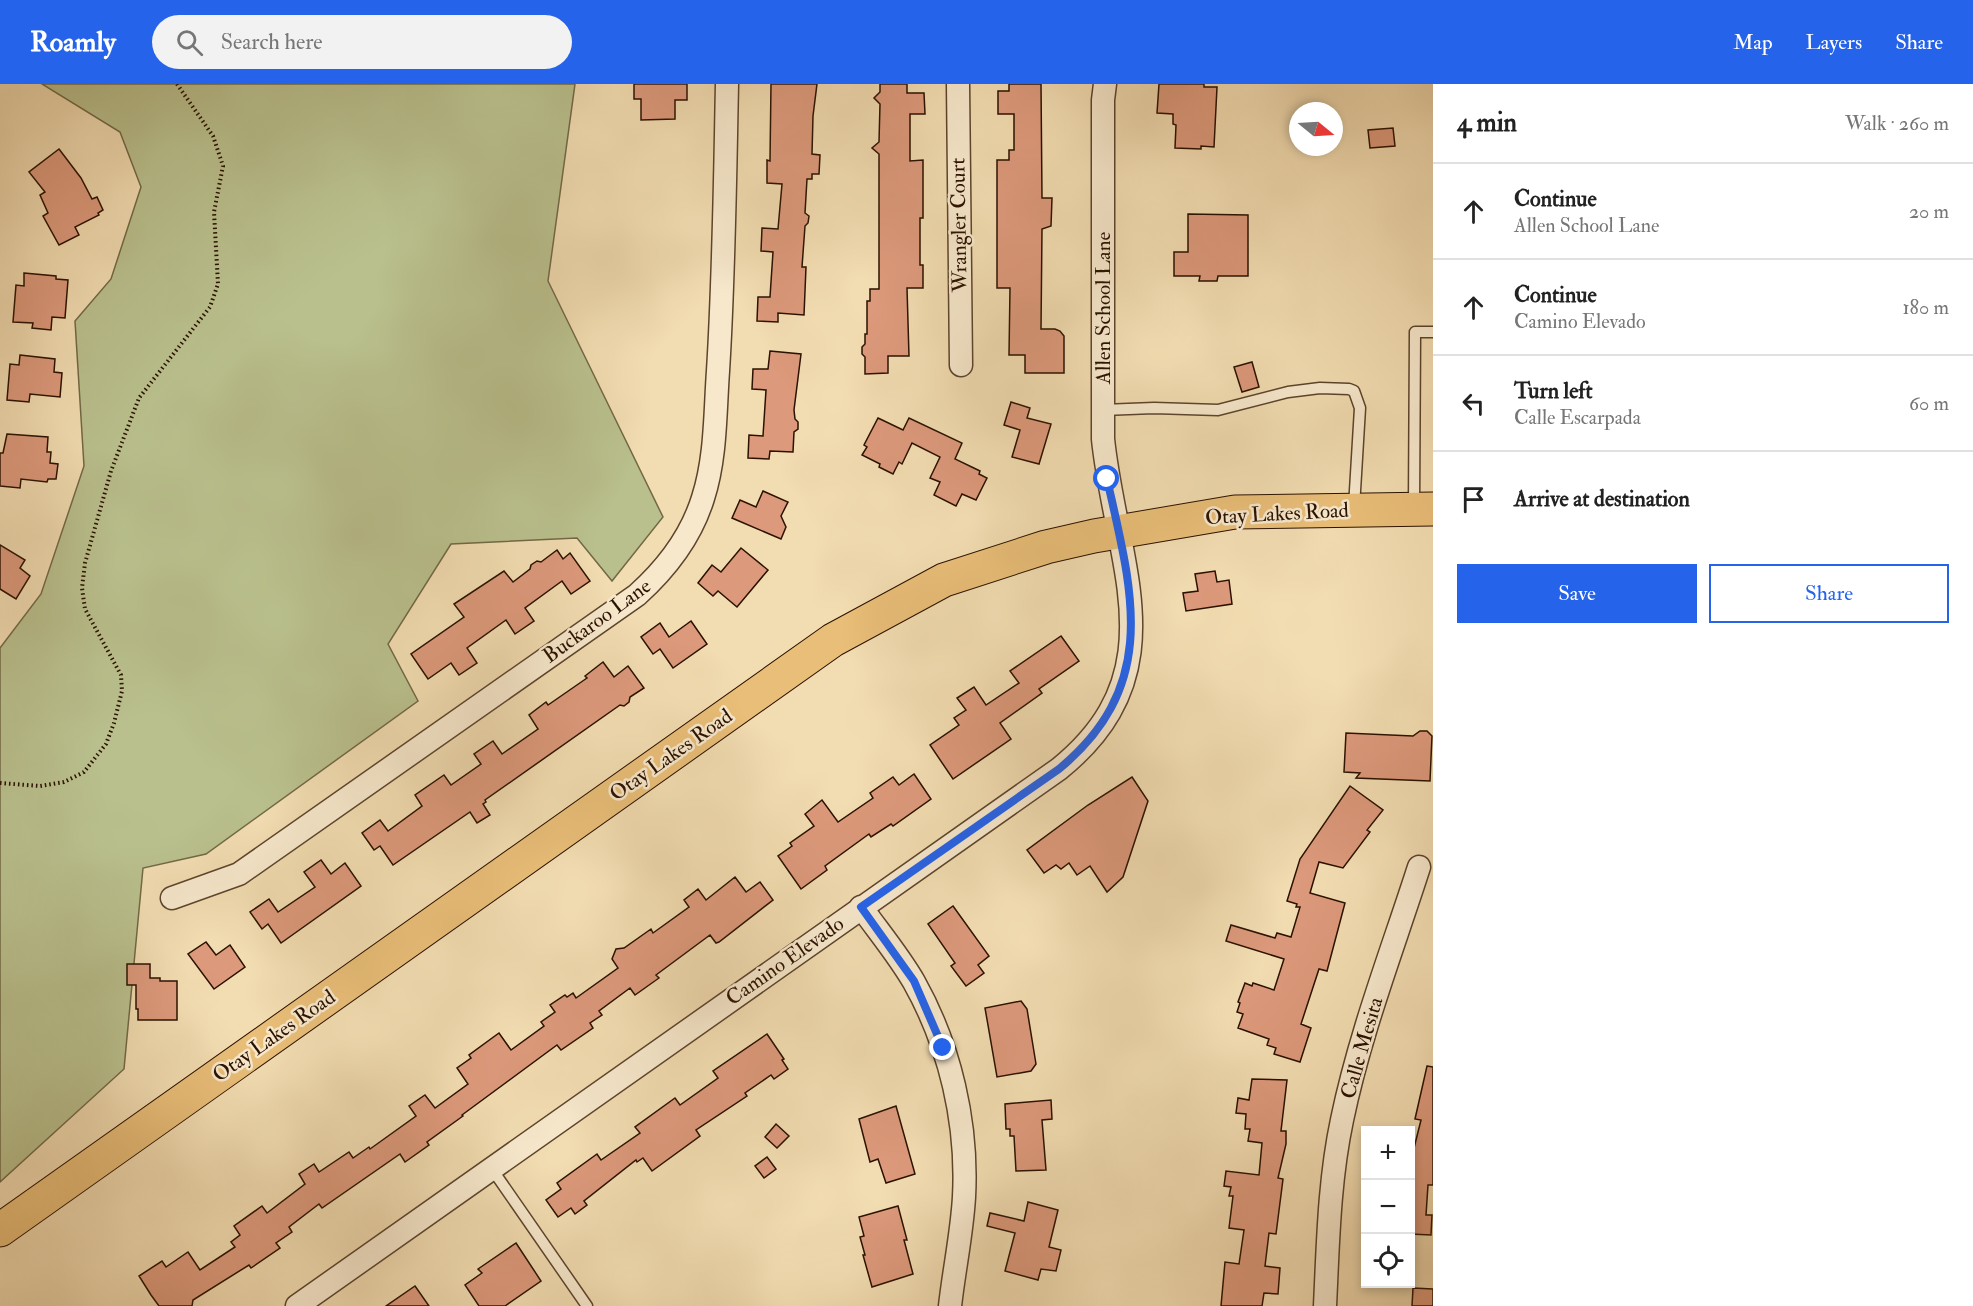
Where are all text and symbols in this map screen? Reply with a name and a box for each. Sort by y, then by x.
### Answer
search box [152,15,572,69]
text: Roamly [30,25,116,60]
icon: search [173,26,206,59]
text: Search here [221,28,323,56]
text: Map [1733,29,1773,56]
text: Layers [1806,29,1862,56]
text: Share [1895,29,1943,56]
north arrow [1289,102,1343,156]
text: 4 min [1457,107,1517,139]
text: Walk · 260 m [1845,111,1949,136]
street label: Wrangler Court [944,157,974,293]
text: Continue [1514,185,1597,213]
icon: ahead [1457,195,1490,228]
text: 20 m [1909,199,1949,224]
text: Allen School Lane [1514,213,1659,238]
street label: Allen School Lane [1090,231,1117,385]
text: Continue [1514,281,1597,309]
icon: ahead [1457,291,1490,324]
text: 180 m [1902,295,1949,320]
text: Camino Elevado [1514,309,1646,334]
text: Turn left [1514,377,1593,405]
icon: left [1457,387,1490,420]
text: 60 m [1909,391,1949,416]
text: Calle Escarpada [1514,405,1641,430]
route start [1093,465,1119,491]
icon: arrive [1457,483,1490,516]
text: Arrive at destination [1514,485,1690,513]
street label: Otay Lakes Road [1204,497,1350,531]
button: Save [1457,564,1697,623]
button: Share [1709,564,1949,623]
street label: Buckaroo Lane [538,572,657,669]
street label: Otay Lakes Road [604,702,738,807]
street label: Camino Elevado [721,910,849,1012]
street label: Otay Lakes Road [207,983,341,1088]
street label: Calle Mesita [1335,994,1389,1102]
route end [929,1034,955,1060]
map controls [1361,1126,1415,1288]
button: + [1361,1126,1415,1180]
button: − [1361,1180,1415,1234]
button: locate [1361,1234,1415,1288]

